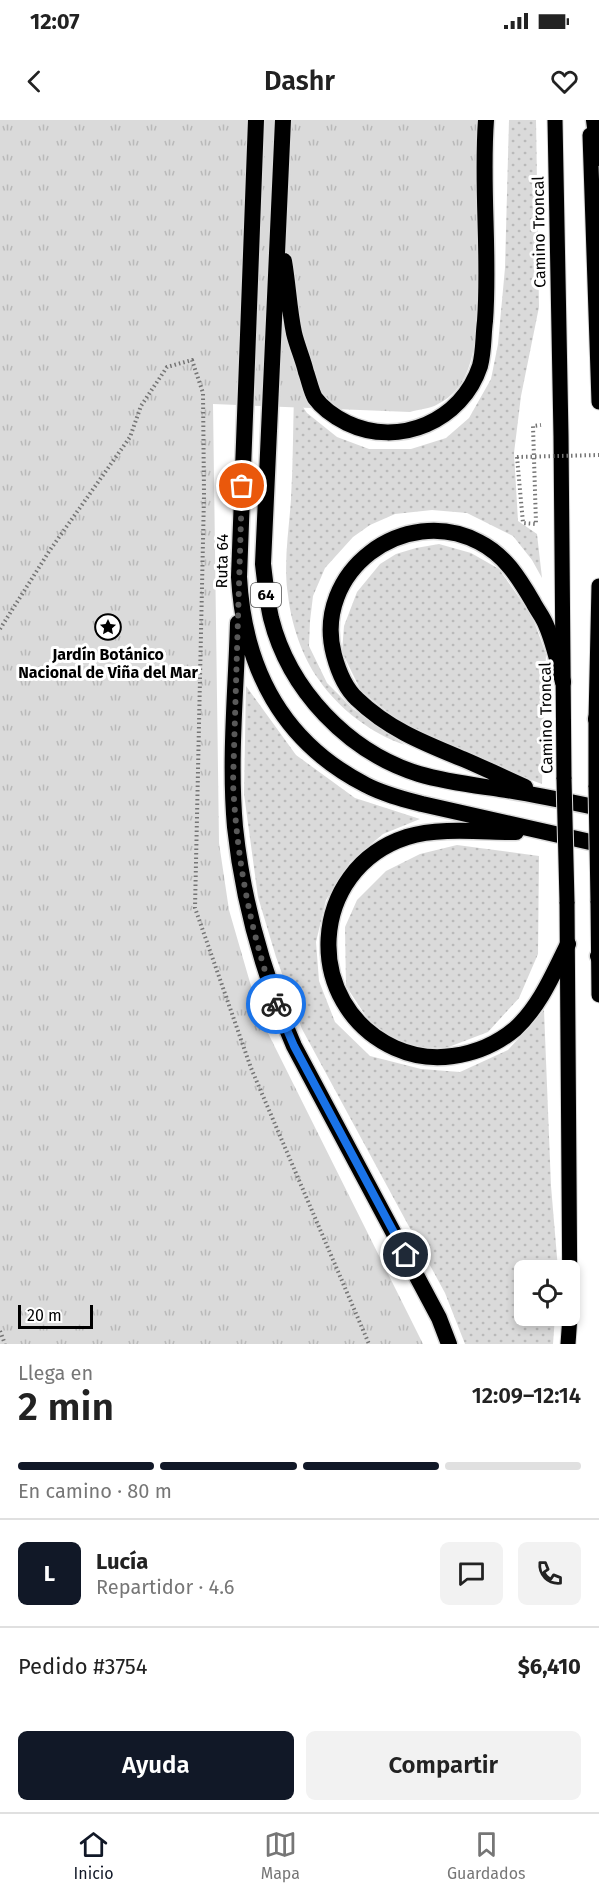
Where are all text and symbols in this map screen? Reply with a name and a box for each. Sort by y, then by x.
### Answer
text: 12:07 [30,8,80,35]
icon: back [18,65,51,98]
text: Dashr [264,65,335,97]
icon: heart [548,65,581,98]
street label: Camino Troncal [529,176,549,288]
pin [216,460,267,511]
icon: bag [225,469,258,502]
street label: Ruta 64 [212,533,232,588]
road number: 64 [251,583,281,607]
place icon: Jardín Botánico Nacional de Viña del Mar [93,612,123,642]
place label: Jardín Botánico Nacional de Viña del Mar [18,645,198,682]
street label: Camino Troncal [536,662,556,774]
courier [246,974,306,1034]
icon: bike [260,988,293,1021]
pin [380,1229,431,1280]
icon: home [389,1238,422,1271]
map controls [514,1260,580,1326]
button: locate [514,1260,580,1326]
scale bar [18,1302,93,1330]
text: 20 m [27,1306,62,1325]
text: Llega en [18,1361,93,1385]
text: 12:09–12:14 [472,1382,581,1409]
text: 2 min [18,1384,114,1430]
text: En camino · 80 m [18,1479,172,1503]
button: chat [440,1542,503,1605]
button: phone [518,1542,581,1605]
text: Lucía [96,1548,148,1575]
text: L [44,1560,55,1587]
text: Repartidor · 4.6 [96,1575,235,1599]
text: Pedido #3754 [18,1653,148,1680]
text: $6,410 [518,1653,581,1680]
button: Ayuda [18,1731,294,1800]
button: Compartir [306,1731,581,1800]
tab: Inicio [74,1828,114,1883]
tab: Mapa [261,1828,300,1883]
tab: Guardados [447,1828,525,1883]

